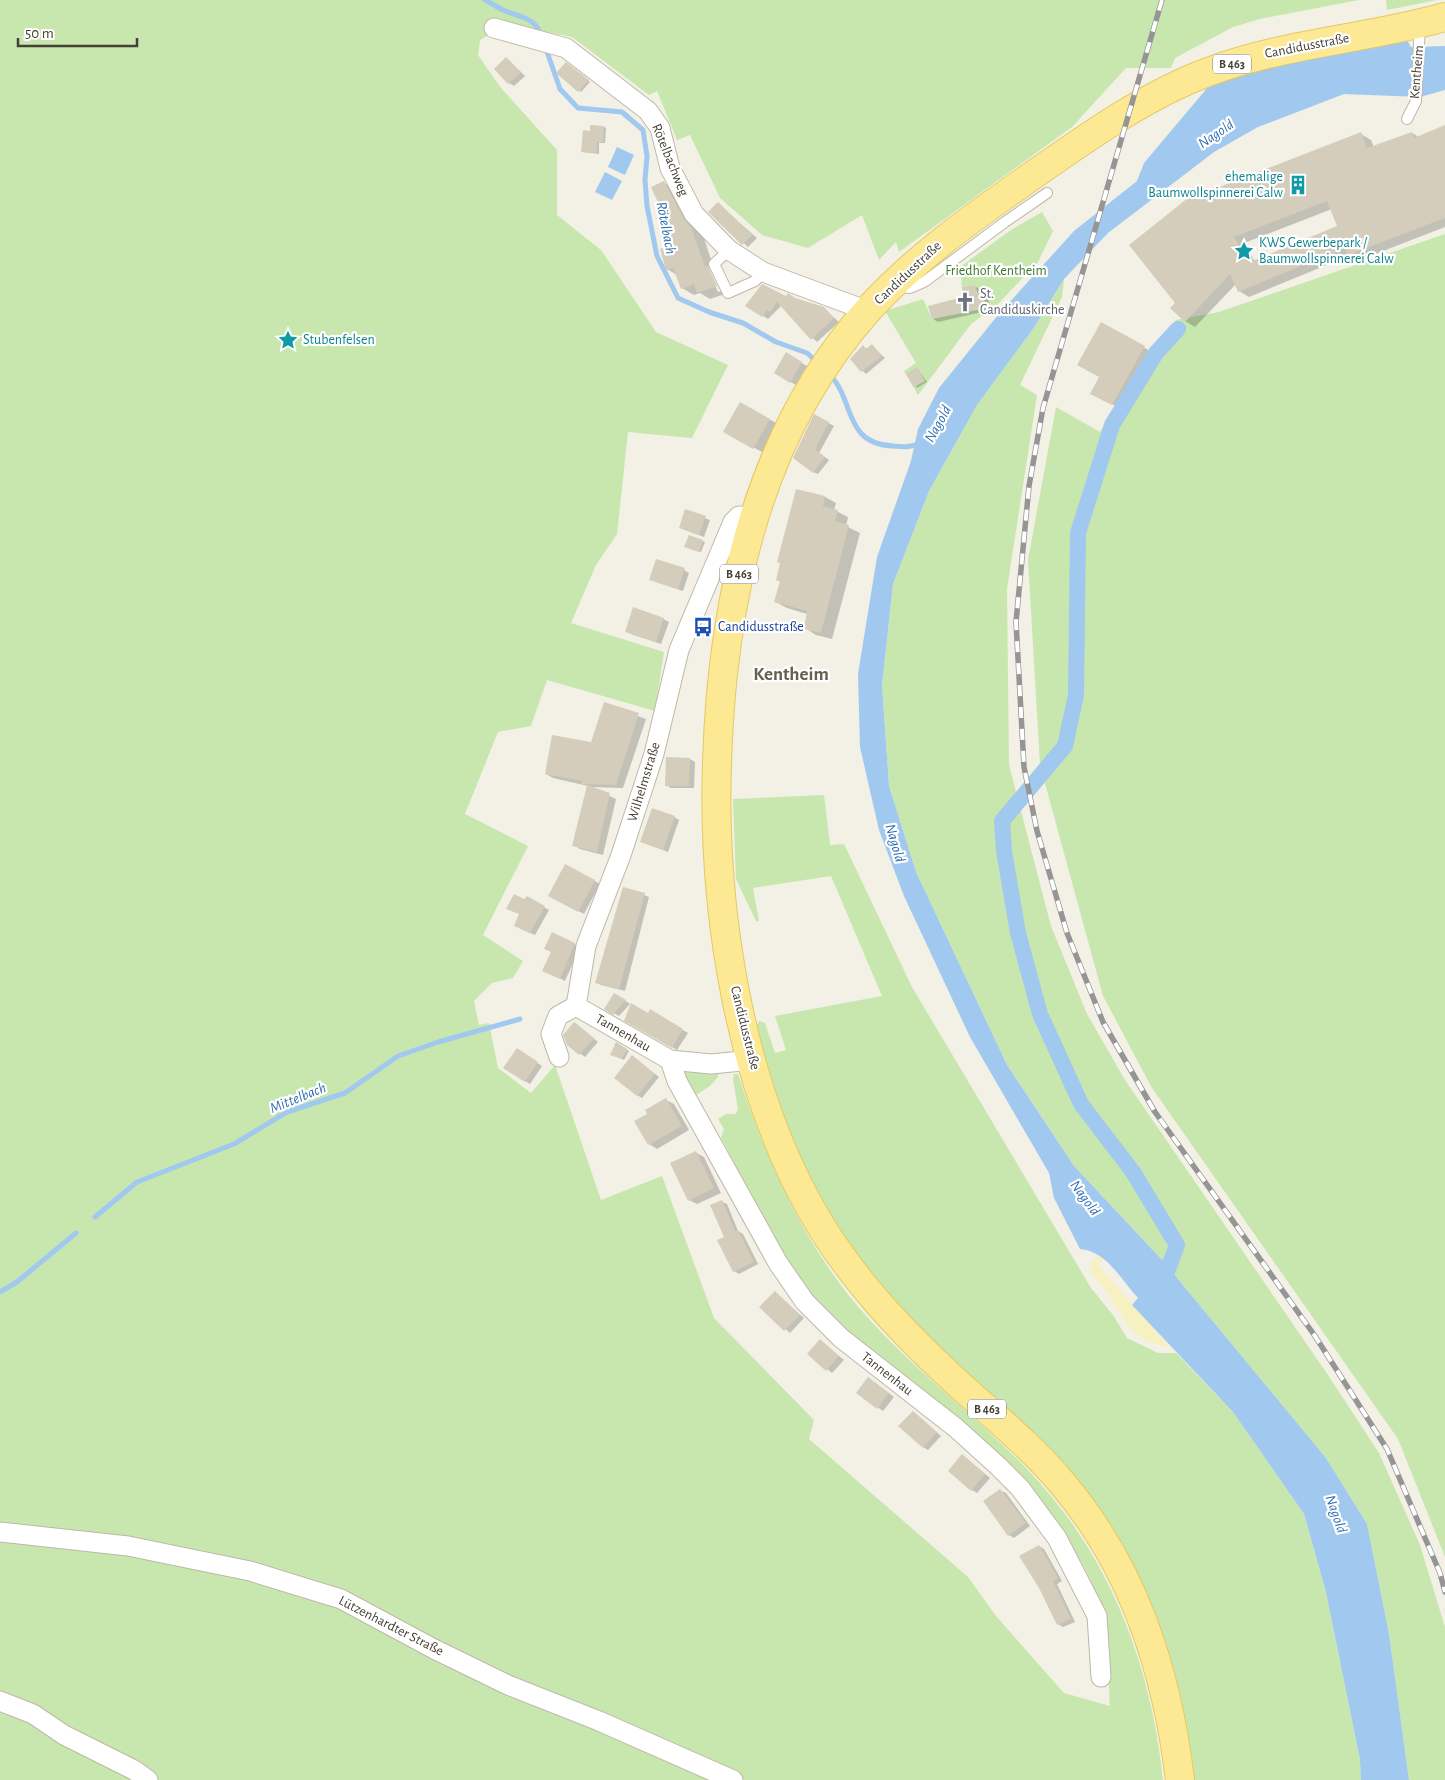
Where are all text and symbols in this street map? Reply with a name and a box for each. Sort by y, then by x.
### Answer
scale bar [18,15,136,47]
text: 50 m [25,26,54,41]
street label: Candidusstraße [1264,31,1350,61]
street label: Kentheim [1408,45,1426,99]
road number: B 463 [1213,54,1251,74]
water label: Nagold [1196,117,1237,151]
street label: Rötelbachweg [649,122,691,198]
place label: ehemalige Baumwollspinnerei Calw [1148,170,1284,200]
building icon: ehemalige Baumwollspinnerei Calw [1287,174,1309,196]
water label: Rötelbach [654,201,678,255]
place label: KWS Gewerbepark / Baumwollspinnerei Calw [1259,236,1394,266]
street label: Candidusstraße [872,239,944,307]
place icon: KWS Gewerbepark / Baumwollspinnerei Calw [1233,240,1255,262]
park label: Friedhof Kentheim [945,264,1047,278]
place label: St. Candiduskirche [980,287,1064,317]
church icon: St. Candiduskirche [954,291,976,313]
place icon: Stubenfelsen [277,329,299,351]
place label: Stubenfelsen [303,333,375,347]
water label: Nagold [922,403,954,445]
road number: B 463 [720,564,758,584]
bus stop icon: Candidusstraße [692,616,714,638]
place label: Candidusstraße [718,620,804,634]
district label: Kentheim [753,665,829,684]
street label: Wilhelmstraße [625,741,663,823]
water label: Nagold [882,822,908,864]
street label: Candidusstraße [728,985,762,1071]
street label: Tannenhau [593,1012,653,1054]
water label: Mittelbach [268,1080,328,1116]
water label: Nagold [1067,1178,1103,1219]
street label: Tannenhau [859,1350,915,1398]
road number: B 463 [968,1400,1006,1418]
water label: Nagold [1323,1493,1350,1535]
street label: Lützenhardter Straße [336,1593,446,1659]

